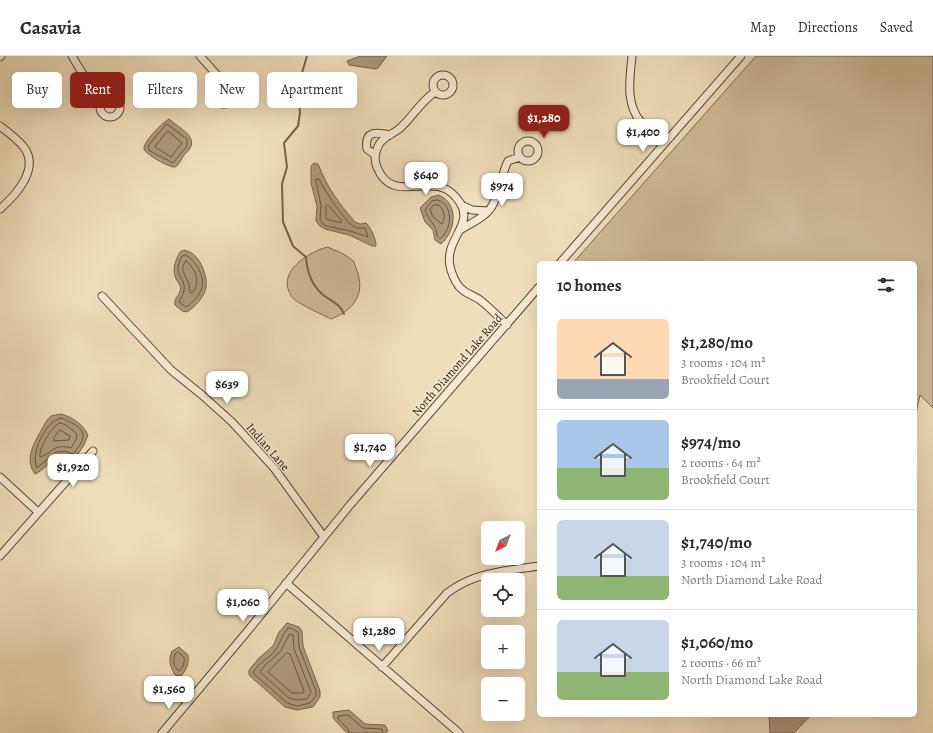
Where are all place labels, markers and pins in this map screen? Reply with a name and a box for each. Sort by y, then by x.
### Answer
pin: $1,280 [511,105,577,139]
pin: $1,400 [610,119,676,153]
pin: $640 [402,162,450,196]
pin: $974 [478,173,526,207]
pin: $639 [203,371,251,405]
pin: $1,740 [337,434,403,468]
pin: $1,920 [40,454,106,488]
pin: $1,060 [210,589,276,623]
pin: $1,280 [346,618,412,652]
pin: $1,560 [136,676,202,710]

